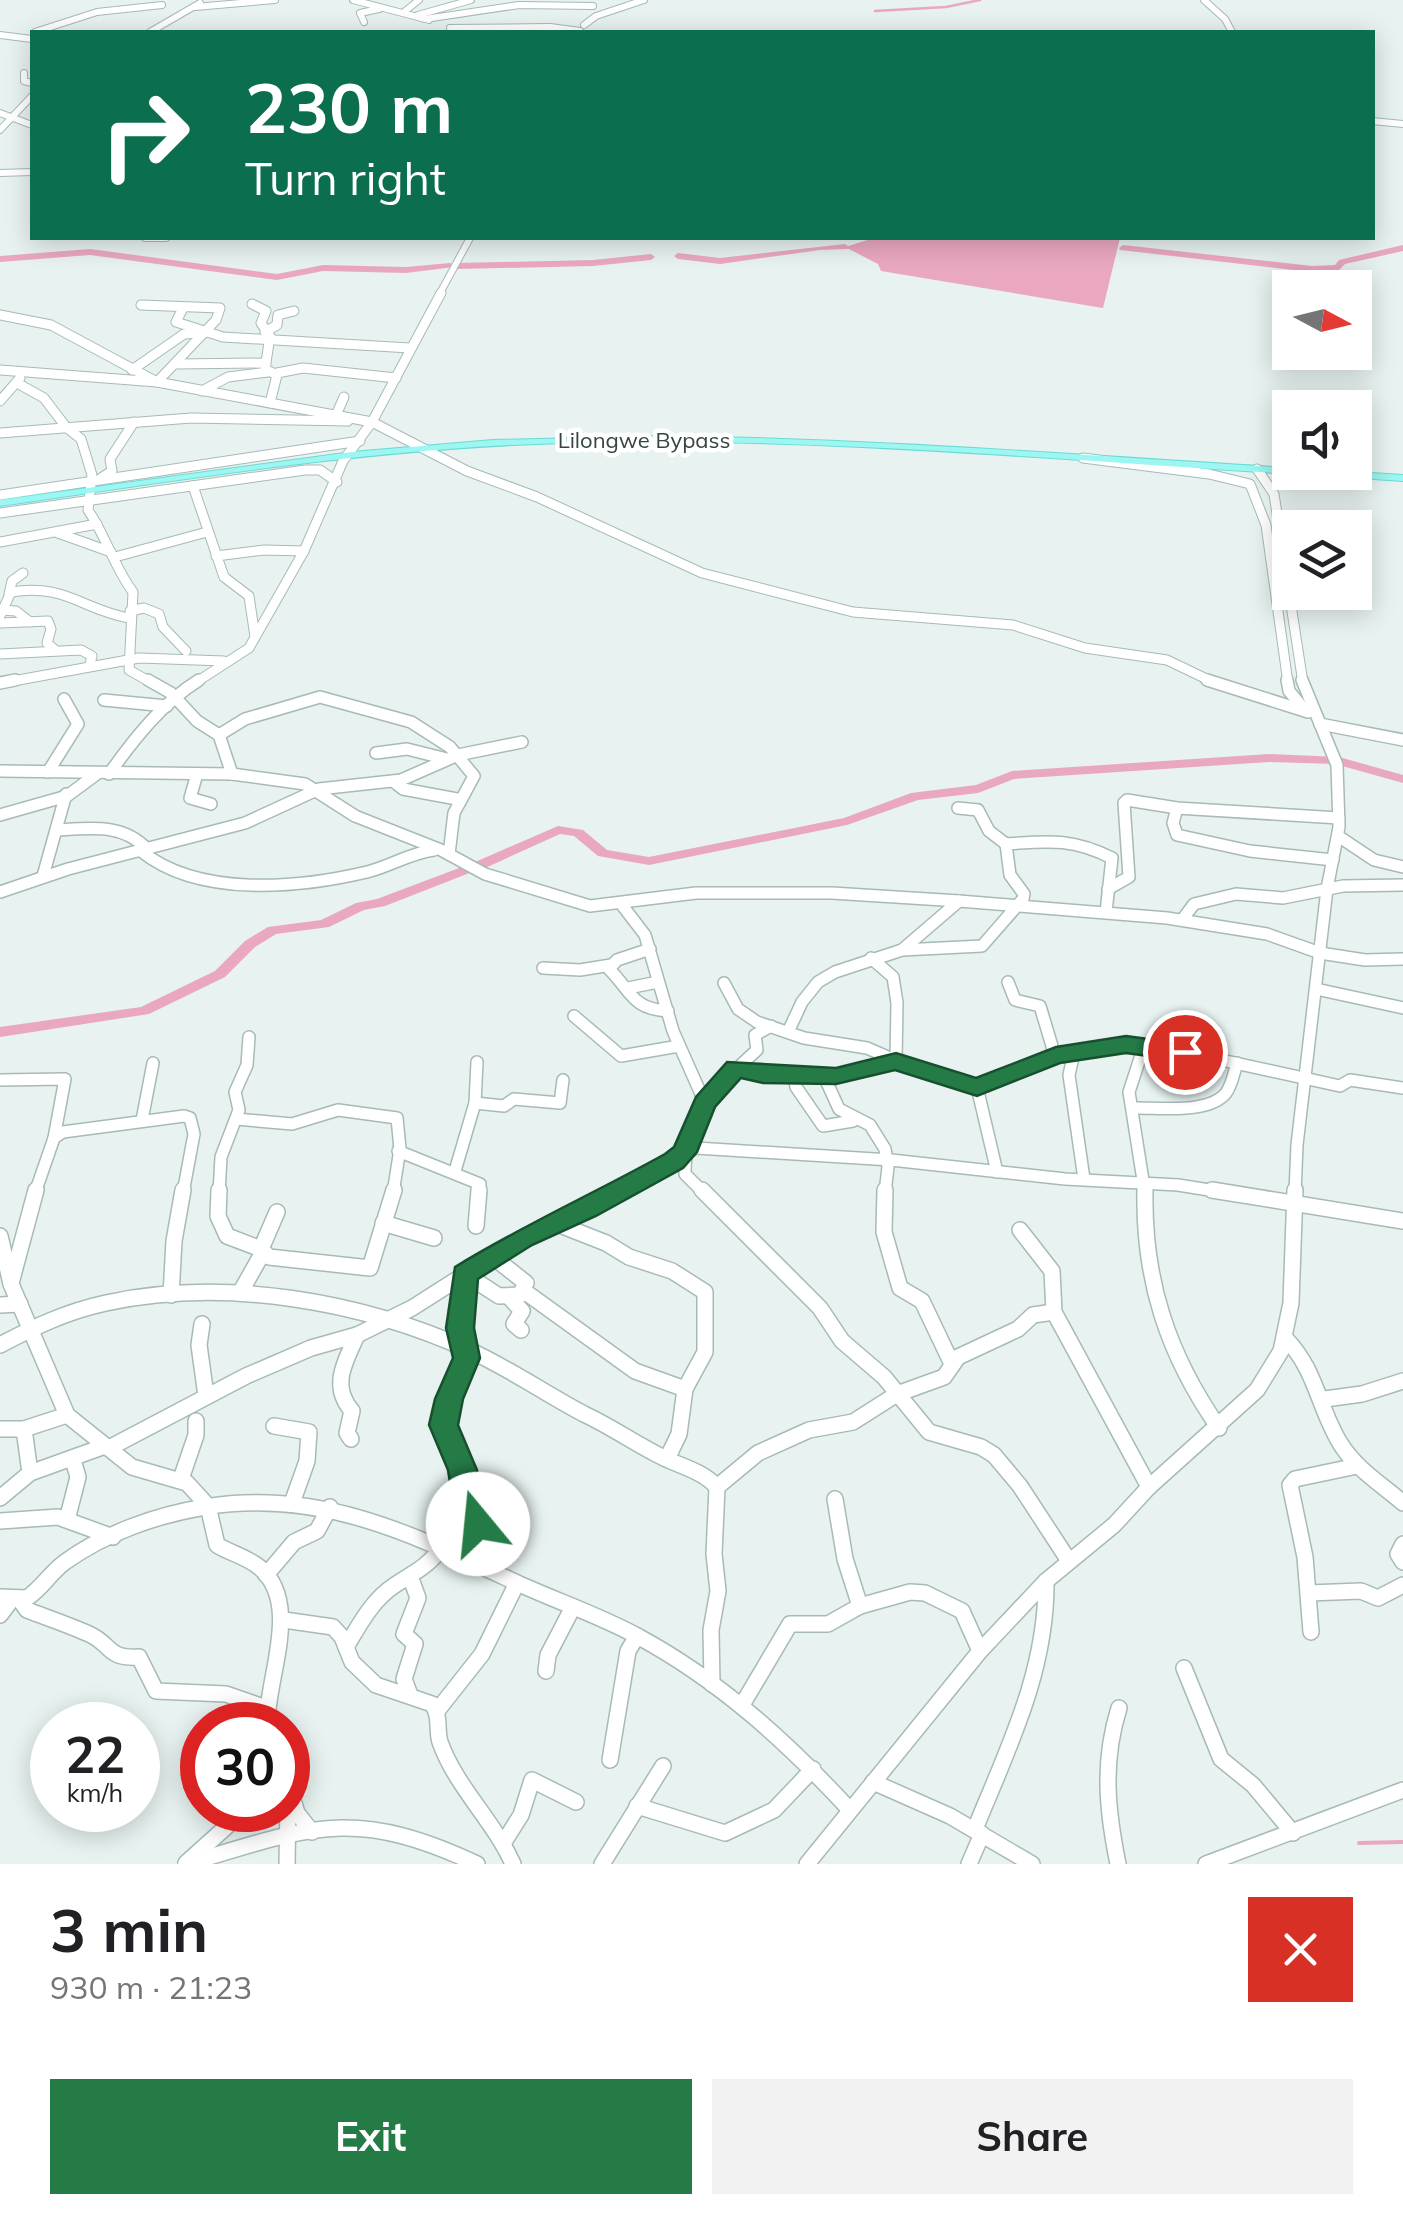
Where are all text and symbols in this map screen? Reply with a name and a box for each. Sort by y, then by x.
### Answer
text: 230 m [245,63,453,151]
icon: right [80,70,210,200]
text: Turn right [245,150,446,206]
north arrow [1272,270,1372,370]
map controls [1272,270,1372,610]
button: sound [1272,390,1372,490]
street label: Lilongwe Bypass [558,426,730,454]
button: layers [1272,510,1372,610]
pin [1143,1010,1228,1095]
icon: arrive [1158,1025,1213,1080]
position arrow [426,1472,530,1576]
speed limit sign: 30 [180,1702,310,1832]
text: 22 [65,1723,125,1786]
text: km/h [67,1777,123,1808]
text: 3 min [50,1892,208,1967]
button: close [1248,1897,1353,2002]
text: 930 m · 21:23 [50,1967,252,2007]
button: Exit [50,2079,692,2194]
button: Share [712,2079,1353,2194]

